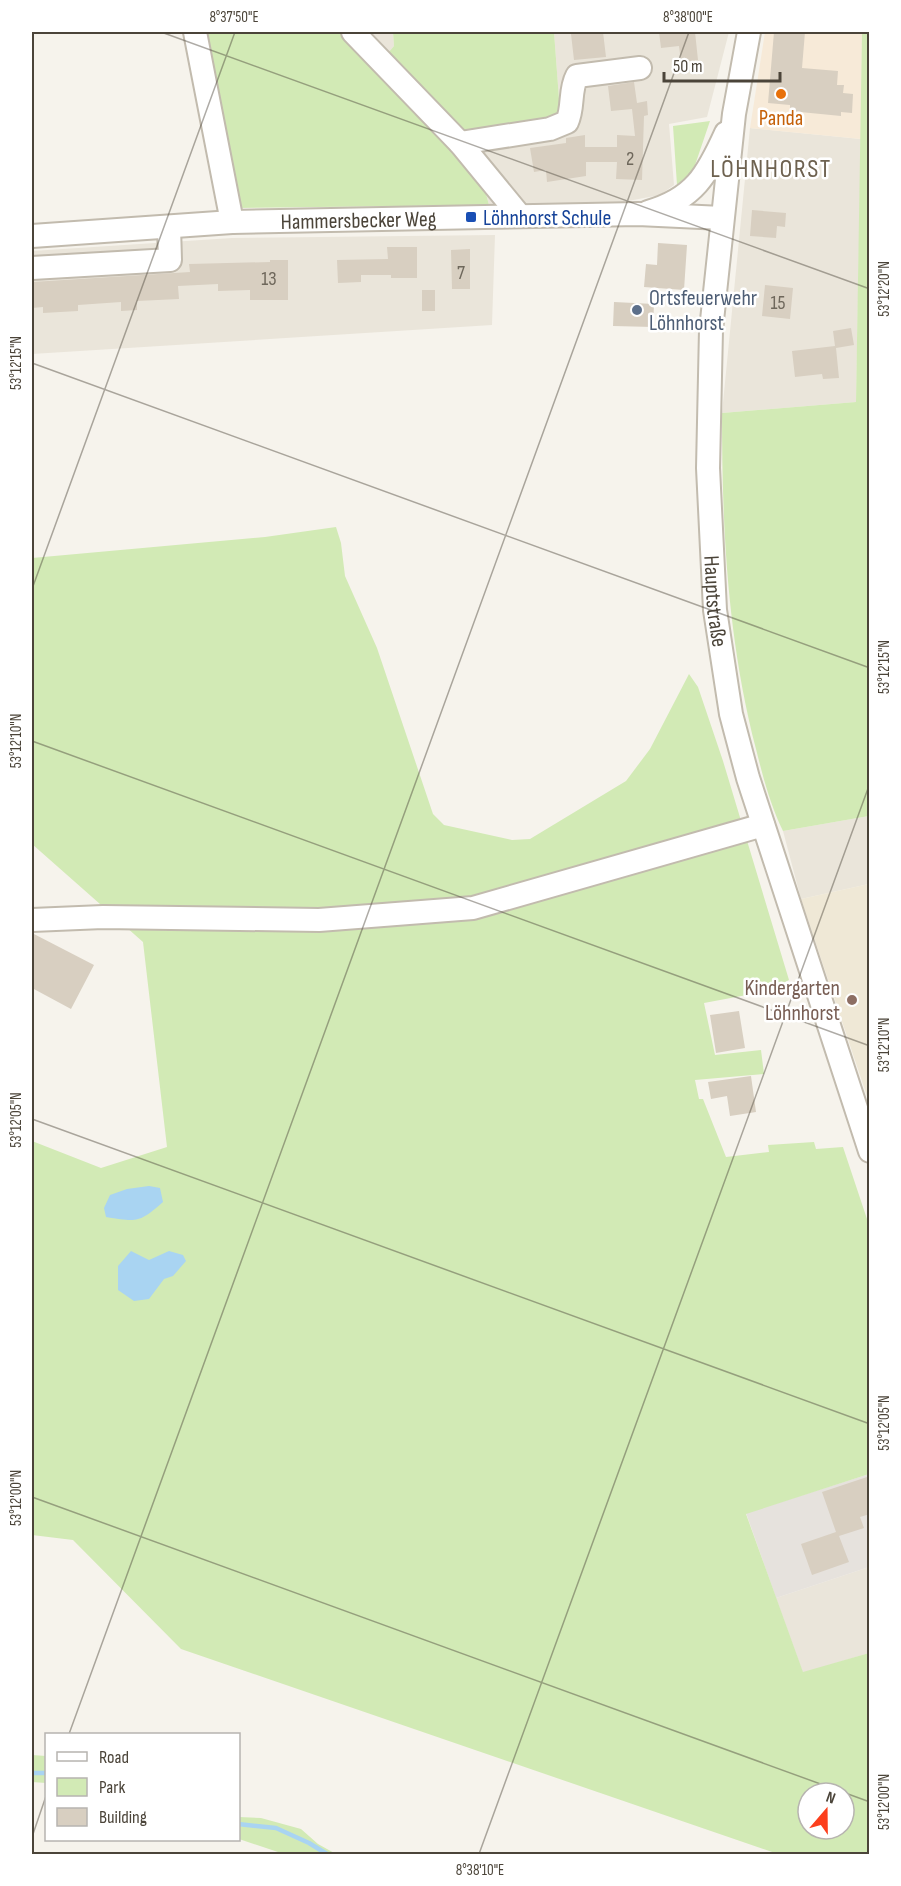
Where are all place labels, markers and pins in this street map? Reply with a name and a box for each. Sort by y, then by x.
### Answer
marker: Panda [774,87,788,101]
place label: Panda [759,105,803,132]
place label: Löhnhorst Schule [483,205,611,232]
marker: Löhnhorst Schule [464,210,478,224]
place label: Ortsfeuerwehr Löhnhorst [649,285,757,337]
marker: Ortsfeuerwehr Löhnhorst [630,303,644,317]
place label: Kindergarten Löhnhorst [744,975,840,1027]
marker: Kindergarten Löhnhorst [845,993,859,1007]

